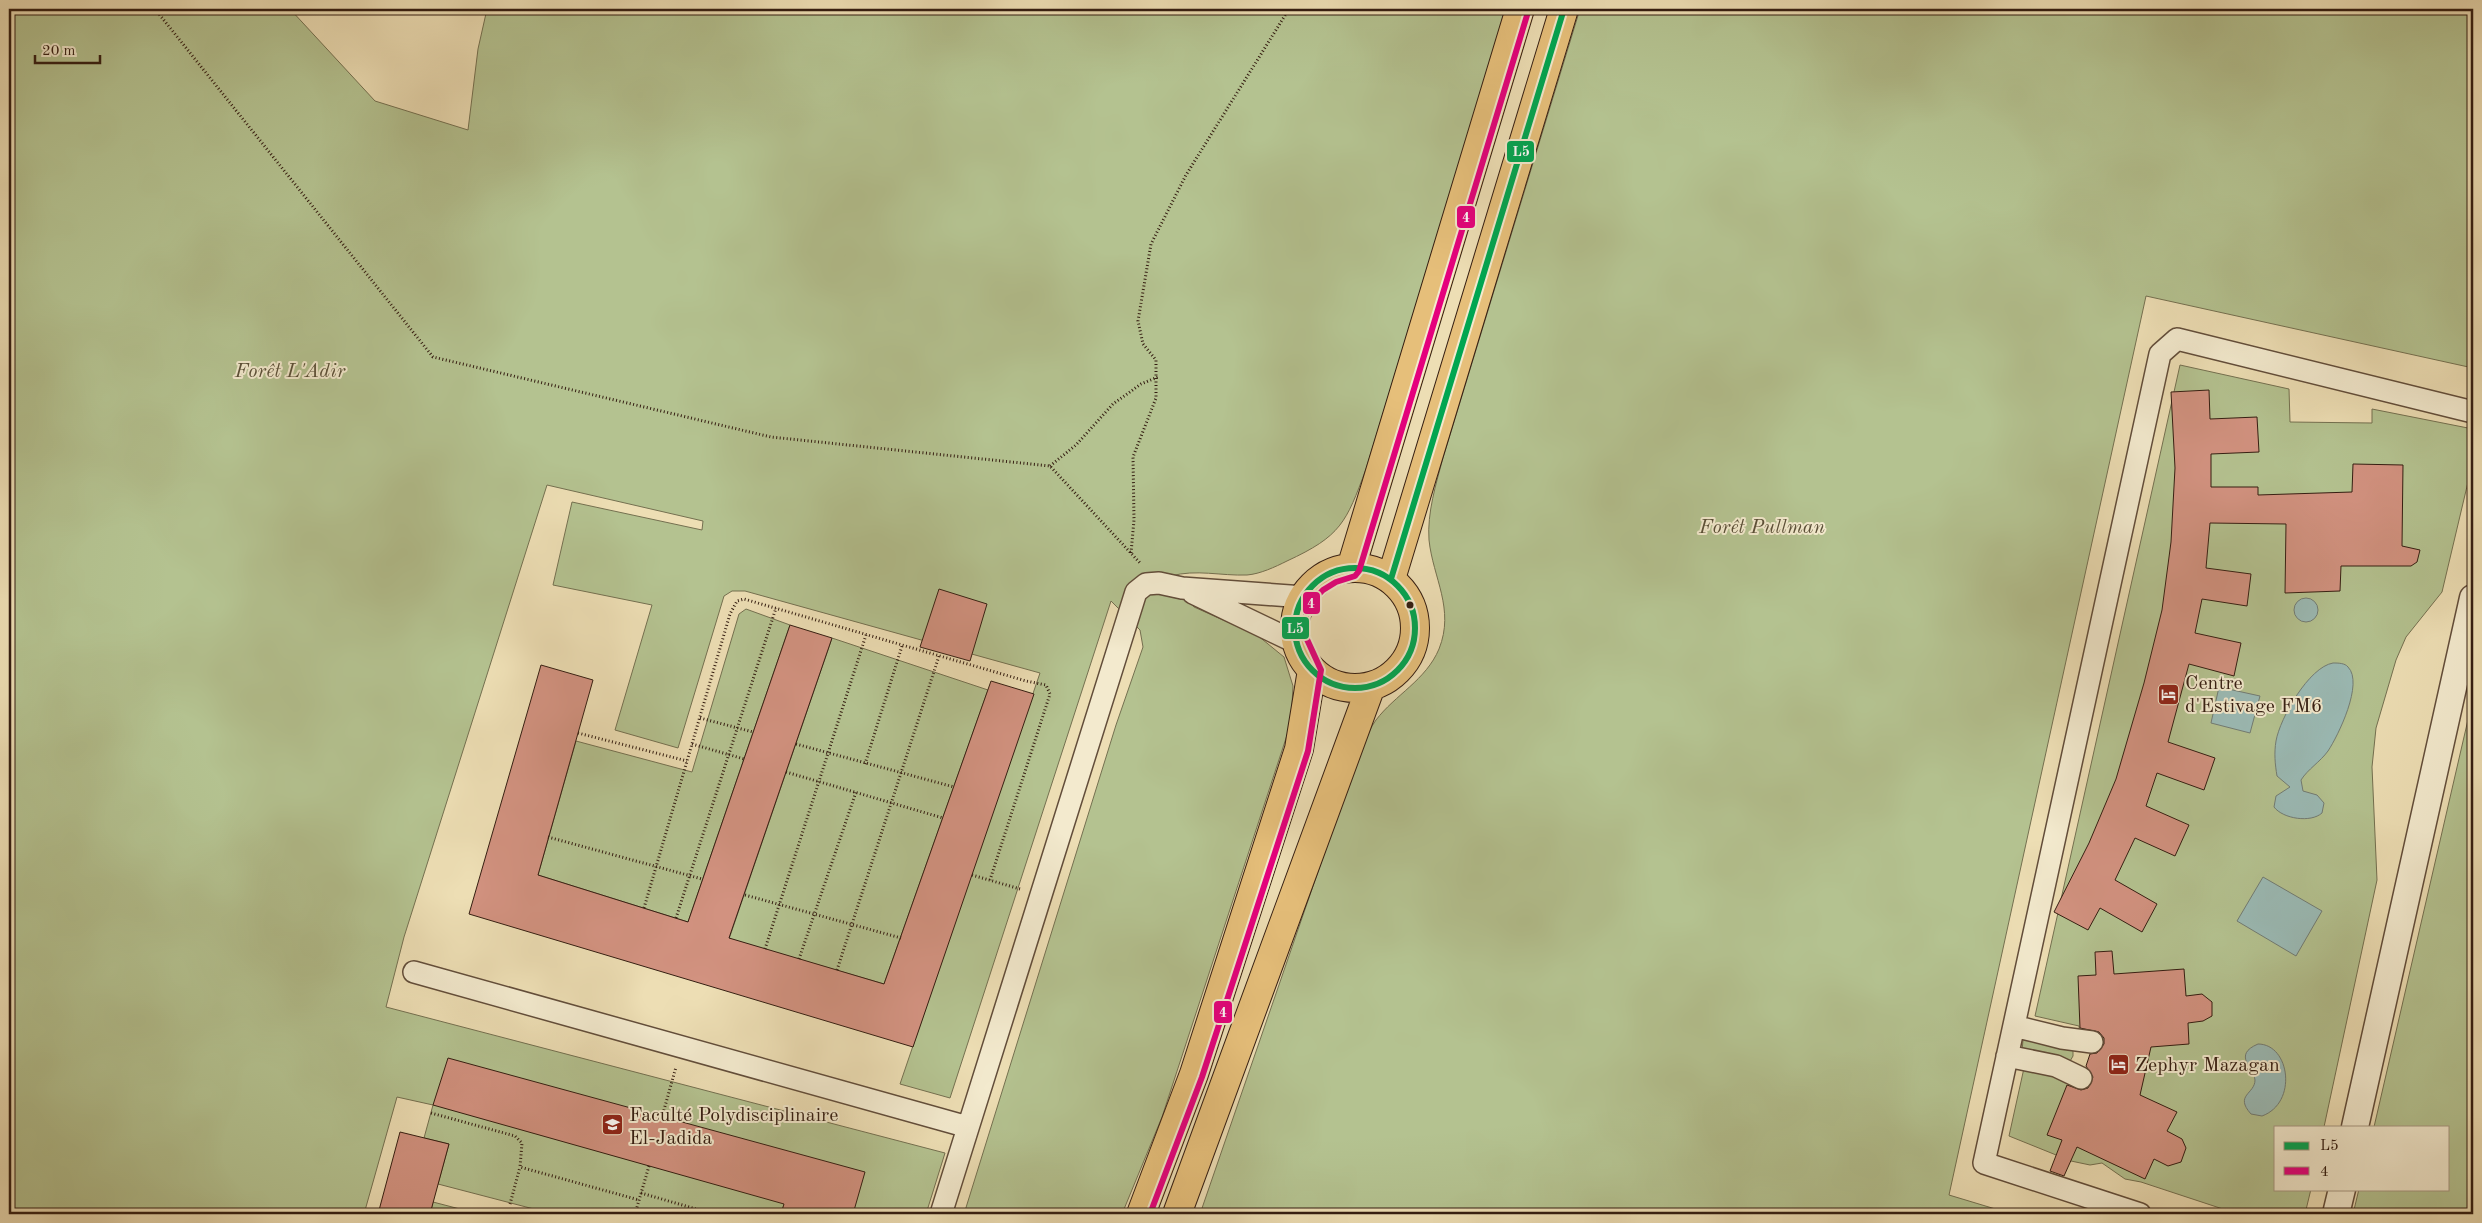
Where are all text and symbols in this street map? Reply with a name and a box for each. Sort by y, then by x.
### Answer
scale bar [35,32,100,64]
text: 20 m [42,44,76,59]
line badge: L5 [1506,140,1535,163]
text: L5 [1512,145,1530,159]
line badge: 4 [1456,205,1476,229]
text: 4 [1462,211,1470,225]
park label: Forêt L'Adir [234,362,346,382]
park label: Forêt Pullman [1698,518,1825,538]
line badge: 4 [1302,591,1321,615]
text: 4 [1307,597,1315,611]
unlabelled marker [1405,600,1415,610]
line badge: L5 [1281,616,1310,640]
text: L5 [1286,622,1304,636]
place label: Centre d'Estivage FM6 [2185,674,2322,717]
hotel icon: Centre d'Estivage FM6 [2157,682,2181,706]
line badge: 4 [1213,1000,1233,1024]
text: 4 [1219,1006,1227,1020]
hotel icon: Zephyr Mazagan [2107,1052,2131,1076]
place label: Zephyr Mazagan [2135,1056,2280,1076]
place label: Faculté Polydisciplinaire El-Jadida [629,1106,839,1149]
school or university icon: Faculté Polydisciplinaire El-Jadida [601,1113,625,1137]
legend [2274,1126,2450,1190]
text: L5 [2320,1139,2339,1154]
text: 4 [2320,1165,2329,1180]

